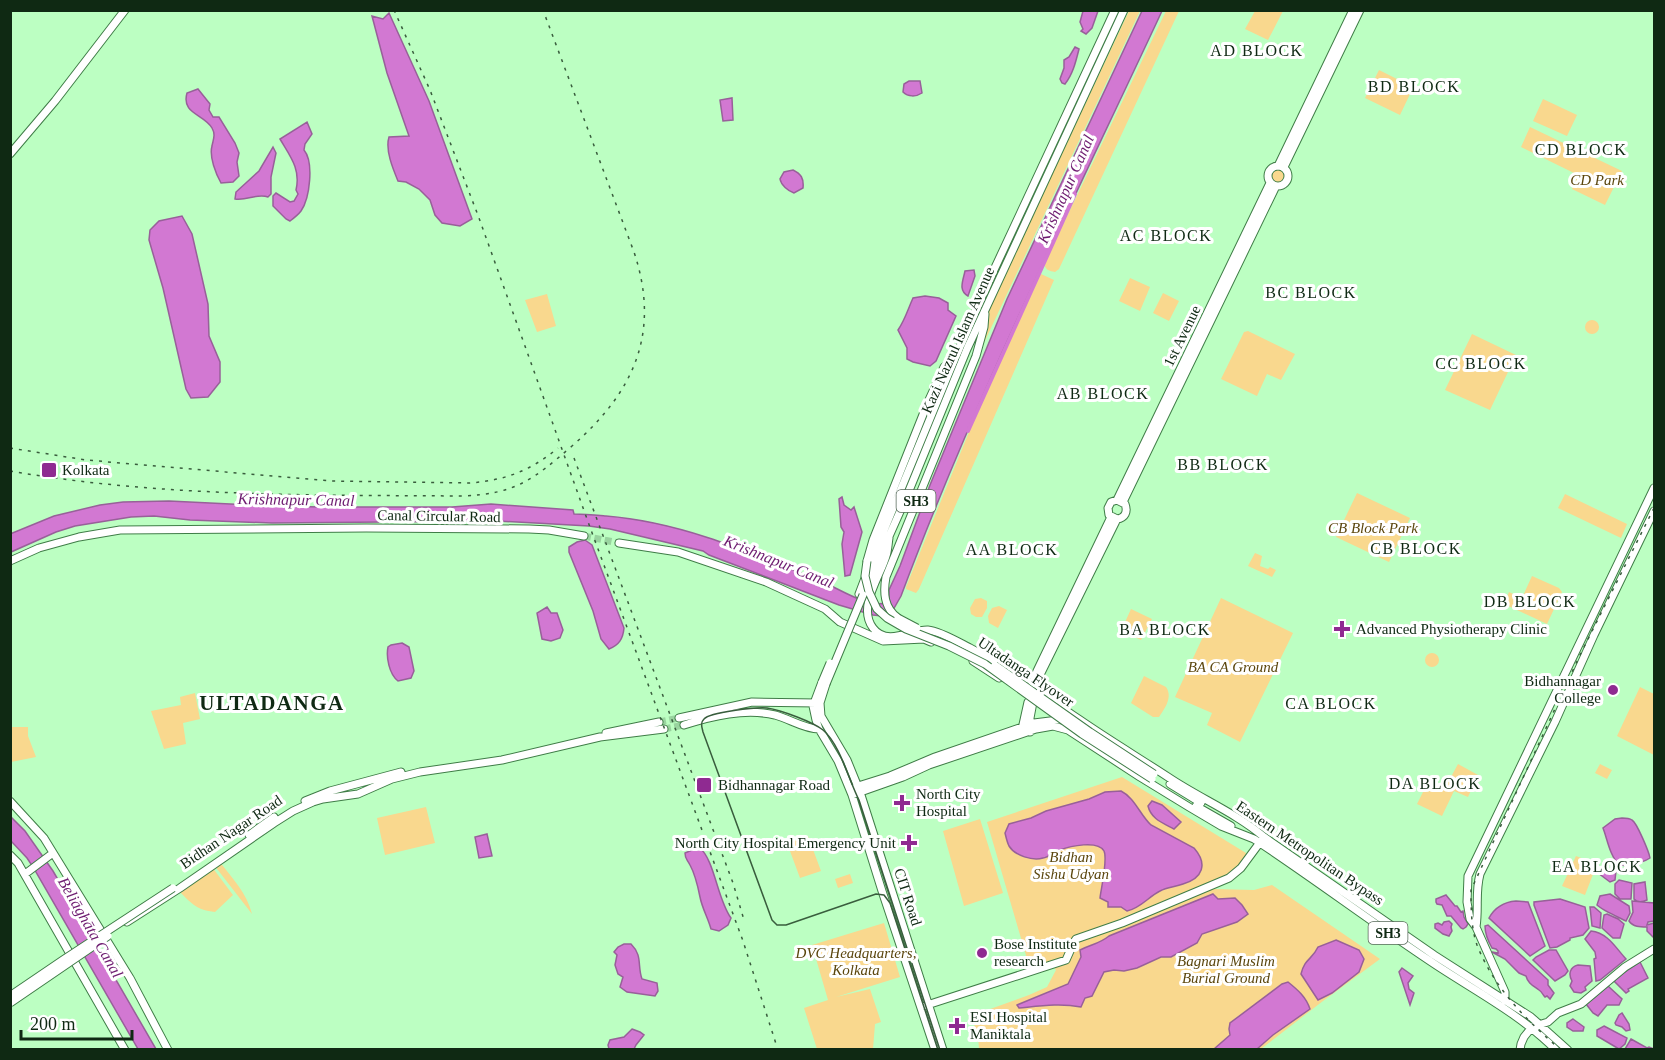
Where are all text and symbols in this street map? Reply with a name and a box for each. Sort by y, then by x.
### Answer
district label: AD BLOCK [1210,42,1304,59]
district label: BD BLOCK [1368,78,1460,95]
water label: Krishnapur Canal [1034,132,1098,247]
district label: CD BLOCK [1535,141,1627,158]
park label: CD Park [1570,172,1624,188]
district label: AC BLOCK [1120,227,1212,244]
street label: Kazi Nazrul Islam Avenue [918,264,998,416]
district label: BC BLOCK [1265,284,1357,301]
street label: 1st Avenue [1160,303,1204,369]
district label: CC BLOCK [1435,355,1527,372]
district label: AB BLOCK [1057,385,1149,402]
district label: BB BLOCK [1177,456,1269,473]
marker: Kolkata [40,461,58,479]
place label: Kolkata [62,462,110,478]
water label: Krishnapur Canal [236,490,355,510]
road number: SH3 [896,490,936,512]
street label: Canal Circular Road [377,507,501,525]
park label: CB Block Park [1328,520,1418,536]
water label: Krishnapur Canal [720,531,837,592]
district label: CB BLOCK [1370,540,1462,557]
district label: AA BLOCK [966,541,1058,558]
district label: DB BLOCK [1484,593,1576,610]
marker: Advanced Physiotherapy Clinic [1333,620,1351,638]
district label: BA BLOCK [1119,621,1211,638]
place label: Advanced Physiotherapy Clinic [1356,621,1547,637]
street label: Ultadanga Flyover [975,634,1077,710]
park label: BA CA Ground [1188,659,1279,675]
place label: Bidhannagar College [1524,673,1601,706]
marker: Bidhannagar College [1606,683,1620,697]
district label: ULTADANGA [199,691,345,715]
district label: CA BLOCK [1285,695,1377,712]
district label: DA BLOCK [1389,775,1481,792]
marker: Bidhannagar Road [695,776,713,794]
place label: Bidhannagar Road [718,777,831,793]
place label: North City Hospital [916,786,981,819]
street label: Bidhan Nagar Road [177,792,285,872]
marker: North City Hospital [893,794,911,812]
street label: Eastern Metropolitan Bypass [1233,798,1387,908]
marker: North City Hospital Emergency Unit [900,834,918,852]
place label: North City Hospital Emergency Unit [675,835,897,851]
park label: Bidhan Sishu Udyan [1033,849,1109,882]
district label: EA BLOCK [1552,858,1642,875]
street label: CIT Road [891,866,925,928]
water label: Beliāghāta Canal [54,874,127,982]
road number: SH3 [1368,922,1408,944]
place label: Bose Institute research [994,936,1077,969]
park label: DVC Headquarters, Kolkata [795,945,916,978]
marker: Bose Institute research [975,946,989,960]
park label: Bagnari Muslim Burial Ground [1177,953,1275,986]
scale bar [21,1003,132,1041]
place label: ESI Hospital Maniktala [970,1009,1047,1042]
text: 200 m [30,1014,76,1034]
marker: ESI Hospital Maniktala [948,1017,966,1035]

